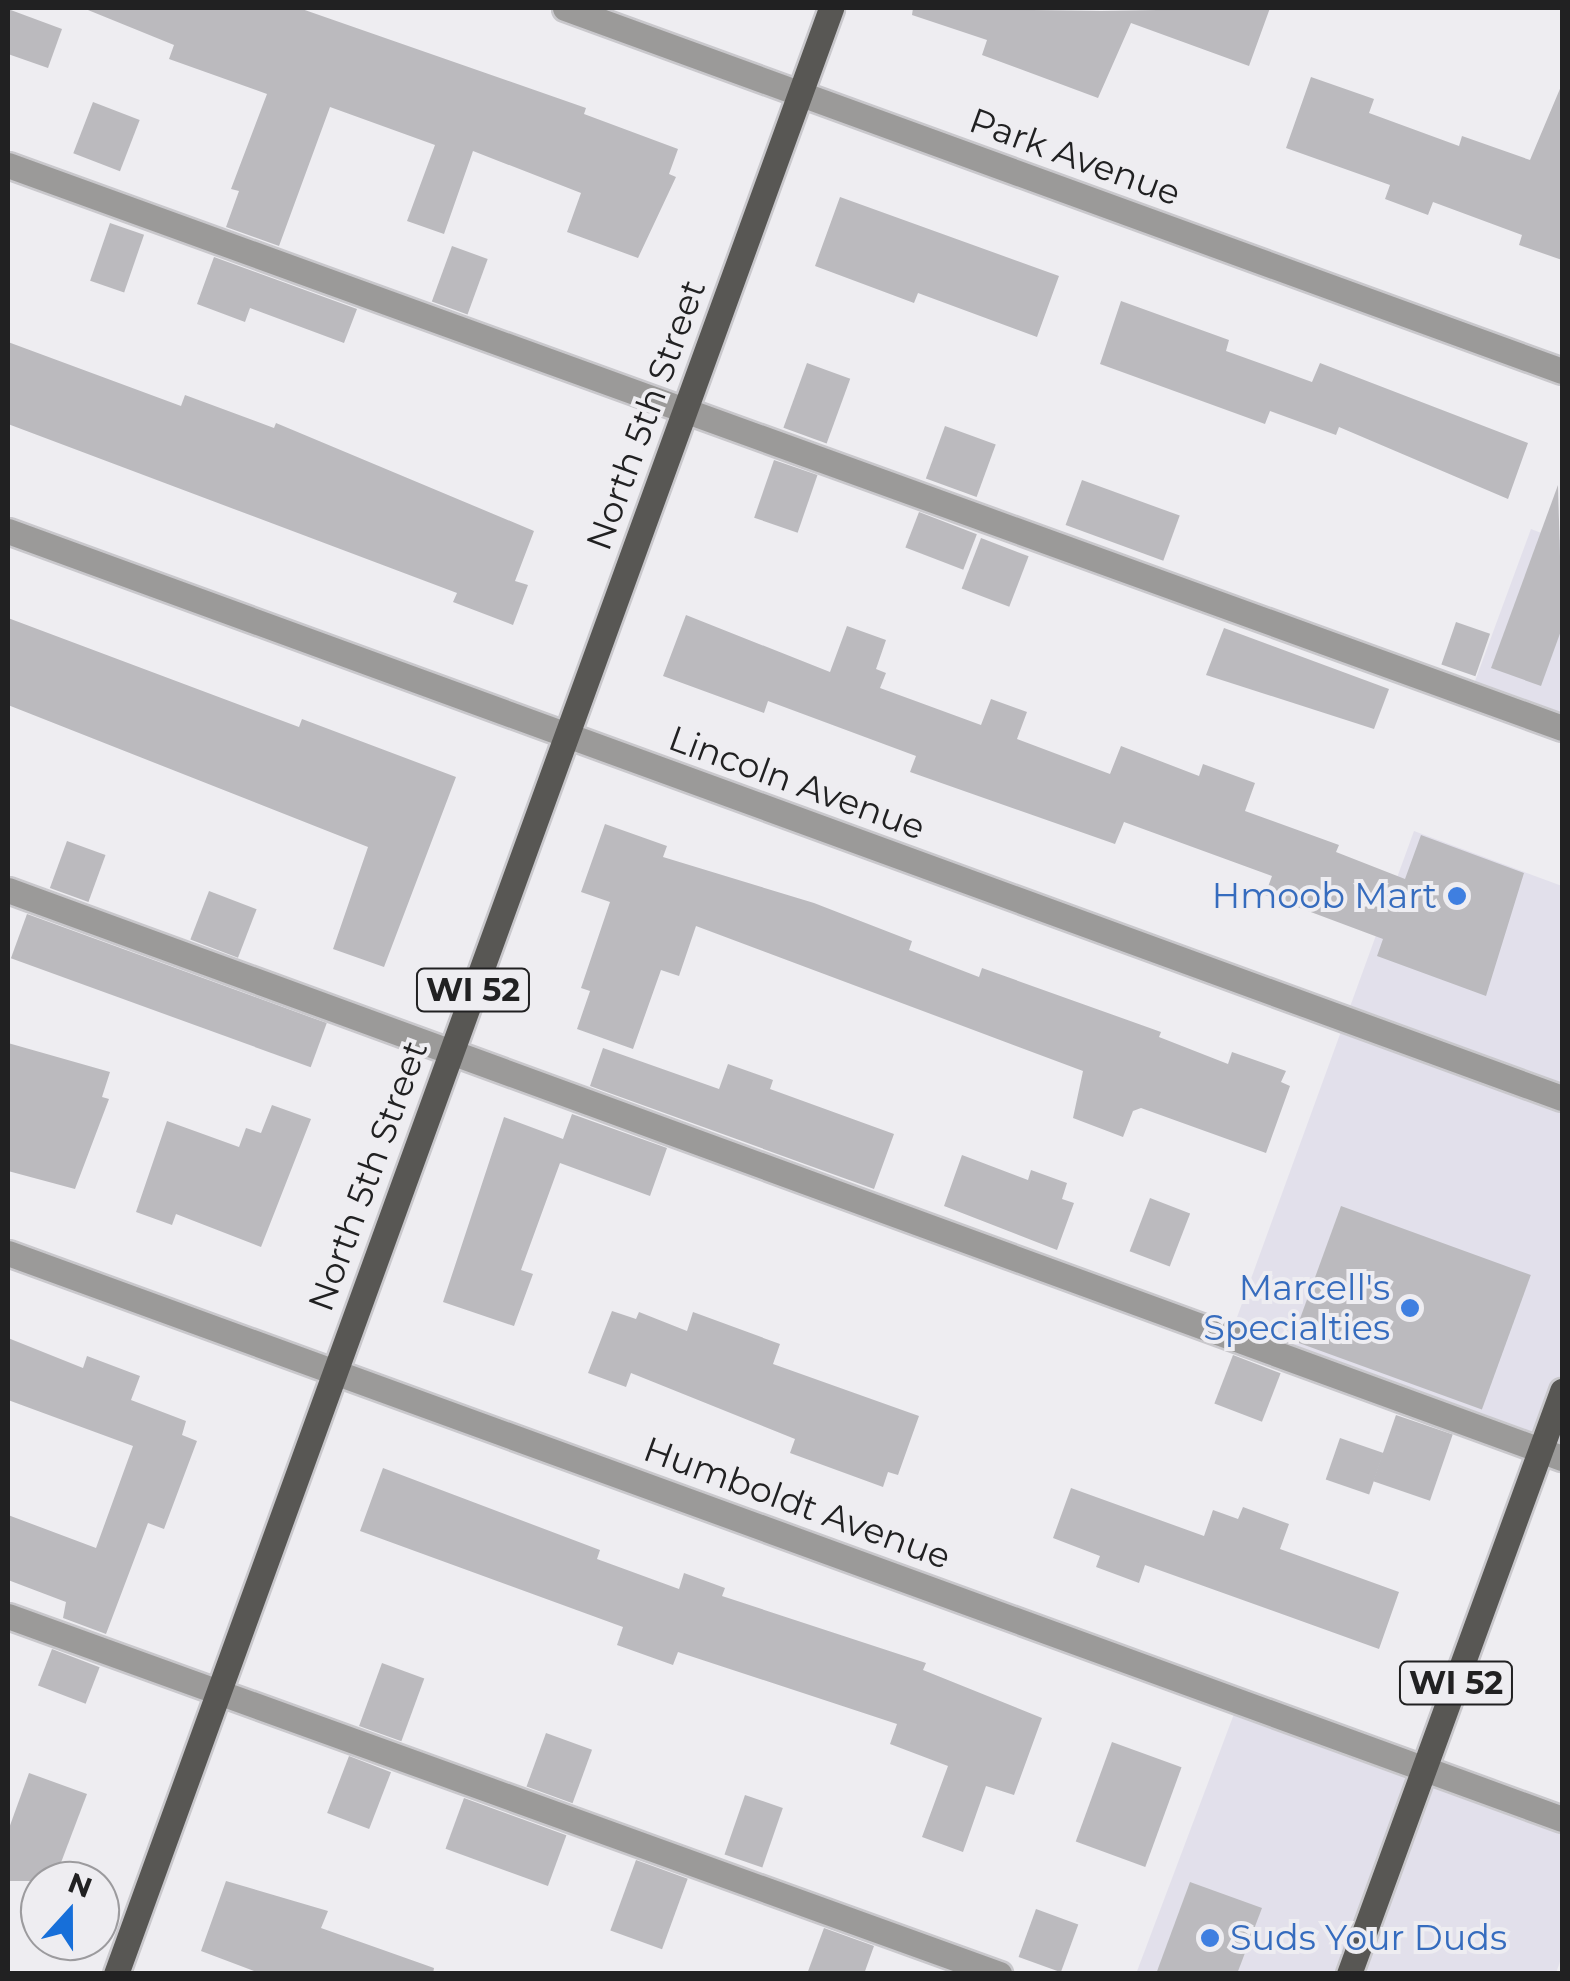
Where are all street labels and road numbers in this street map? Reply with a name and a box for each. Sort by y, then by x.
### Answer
street label: Park Avenue [964,99,1186,215]
street label: North 5th Street [578,274,714,556]
street label: Lincoln Avenue [663,717,931,849]
road number: WI 52 [416,963,530,1017]
street label: North 5th Street [300,1035,436,1317]
street label: Humboldt Avenue [638,1428,956,1578]
road number: WI 52 [1398,1656,1514,1710]

